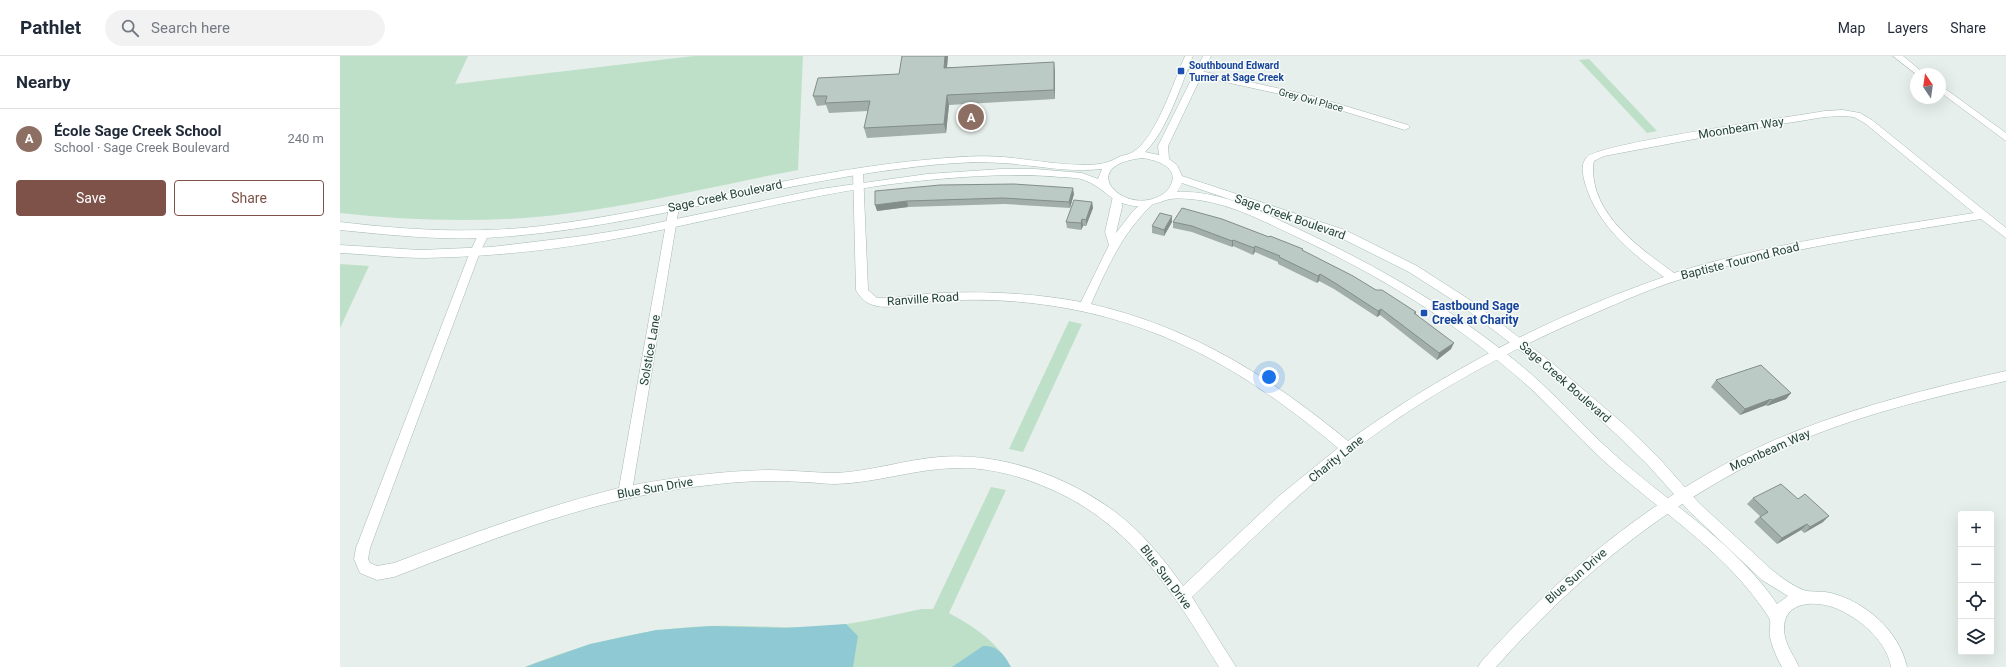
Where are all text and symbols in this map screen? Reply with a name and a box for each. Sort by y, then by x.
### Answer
search box [105,10,385,46]
text: Pathlet [20,16,81,39]
icon: search [119,17,141,39]
text: Search here [151,19,230,37]
text: Map [1838,20,1865,36]
text: Layers [1887,20,1928,36]
text: Share [1950,20,1986,36]
place label: Southbound Edward Turner at Sage Creek [1189,60,1284,83]
marker: Southbound Edward Turner at Sage Creek [1176,66,1186,76]
north arrow [1910,68,1946,104]
text: Nearby [16,72,71,92]
street label: Grey Owl Place [1277,86,1345,114]
pin: A [958,102,984,132]
street label: Moonbeam Way [1697,114,1785,142]
text: École Sage Creek School [54,122,222,140]
text: A [25,131,33,146]
text: 240 m [287,131,324,146]
text: School · Sage Creek Boulevard [54,140,230,155]
street label: Sage Creek Boulevard [667,177,783,215]
button: Save [16,180,166,216]
button: Share [174,180,324,216]
street label: Sage Creek Boulevard [1233,191,1347,243]
street label: Baptiste Tourond Road [1679,240,1801,282]
street label: Ranville Road [887,290,959,308]
place label: Eastbound Sage Creek at Charity [1432,299,1520,327]
marker: Eastbound Sage Creek at Charity [1419,308,1429,318]
street label: Solstice Lane [637,314,663,386]
street label: Sage Creek Boulevard [1516,339,1614,425]
your location [1259,367,1279,387]
street label: Moonbeam Way [1728,426,1813,474]
street label: Charity Lane [1306,433,1366,485]
street label: Blue Sun Drive [616,474,694,502]
map controls [1958,511,1994,655]
button: + [1958,511,1994,547]
street label: Blue Sun Drive [1137,542,1195,612]
street label: Blue Sun Drive [1542,546,1610,606]
button: − [1958,547,1994,583]
button: locate [1958,583,1994,619]
button: layers [1958,619,1994,655]

